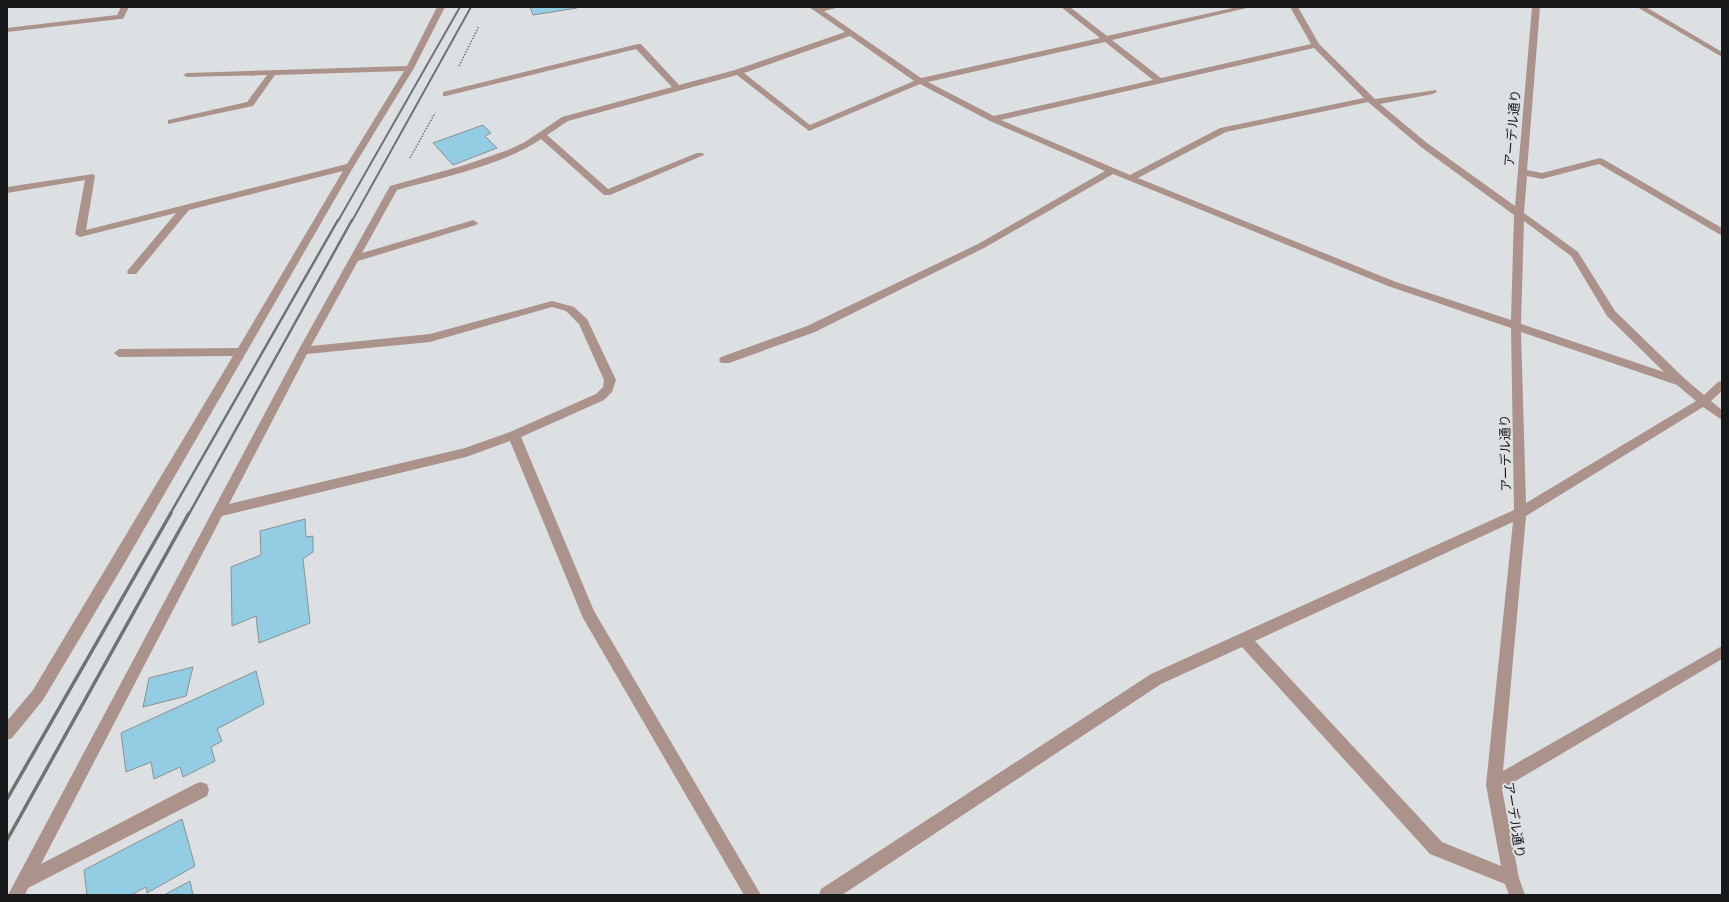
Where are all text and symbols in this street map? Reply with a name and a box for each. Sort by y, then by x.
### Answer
street label: アーデル通り [1501,89,1523,167]
street label: アーデル通り [1496,414,1514,492]
street label: アーデル通り [1501,781,1529,859]

